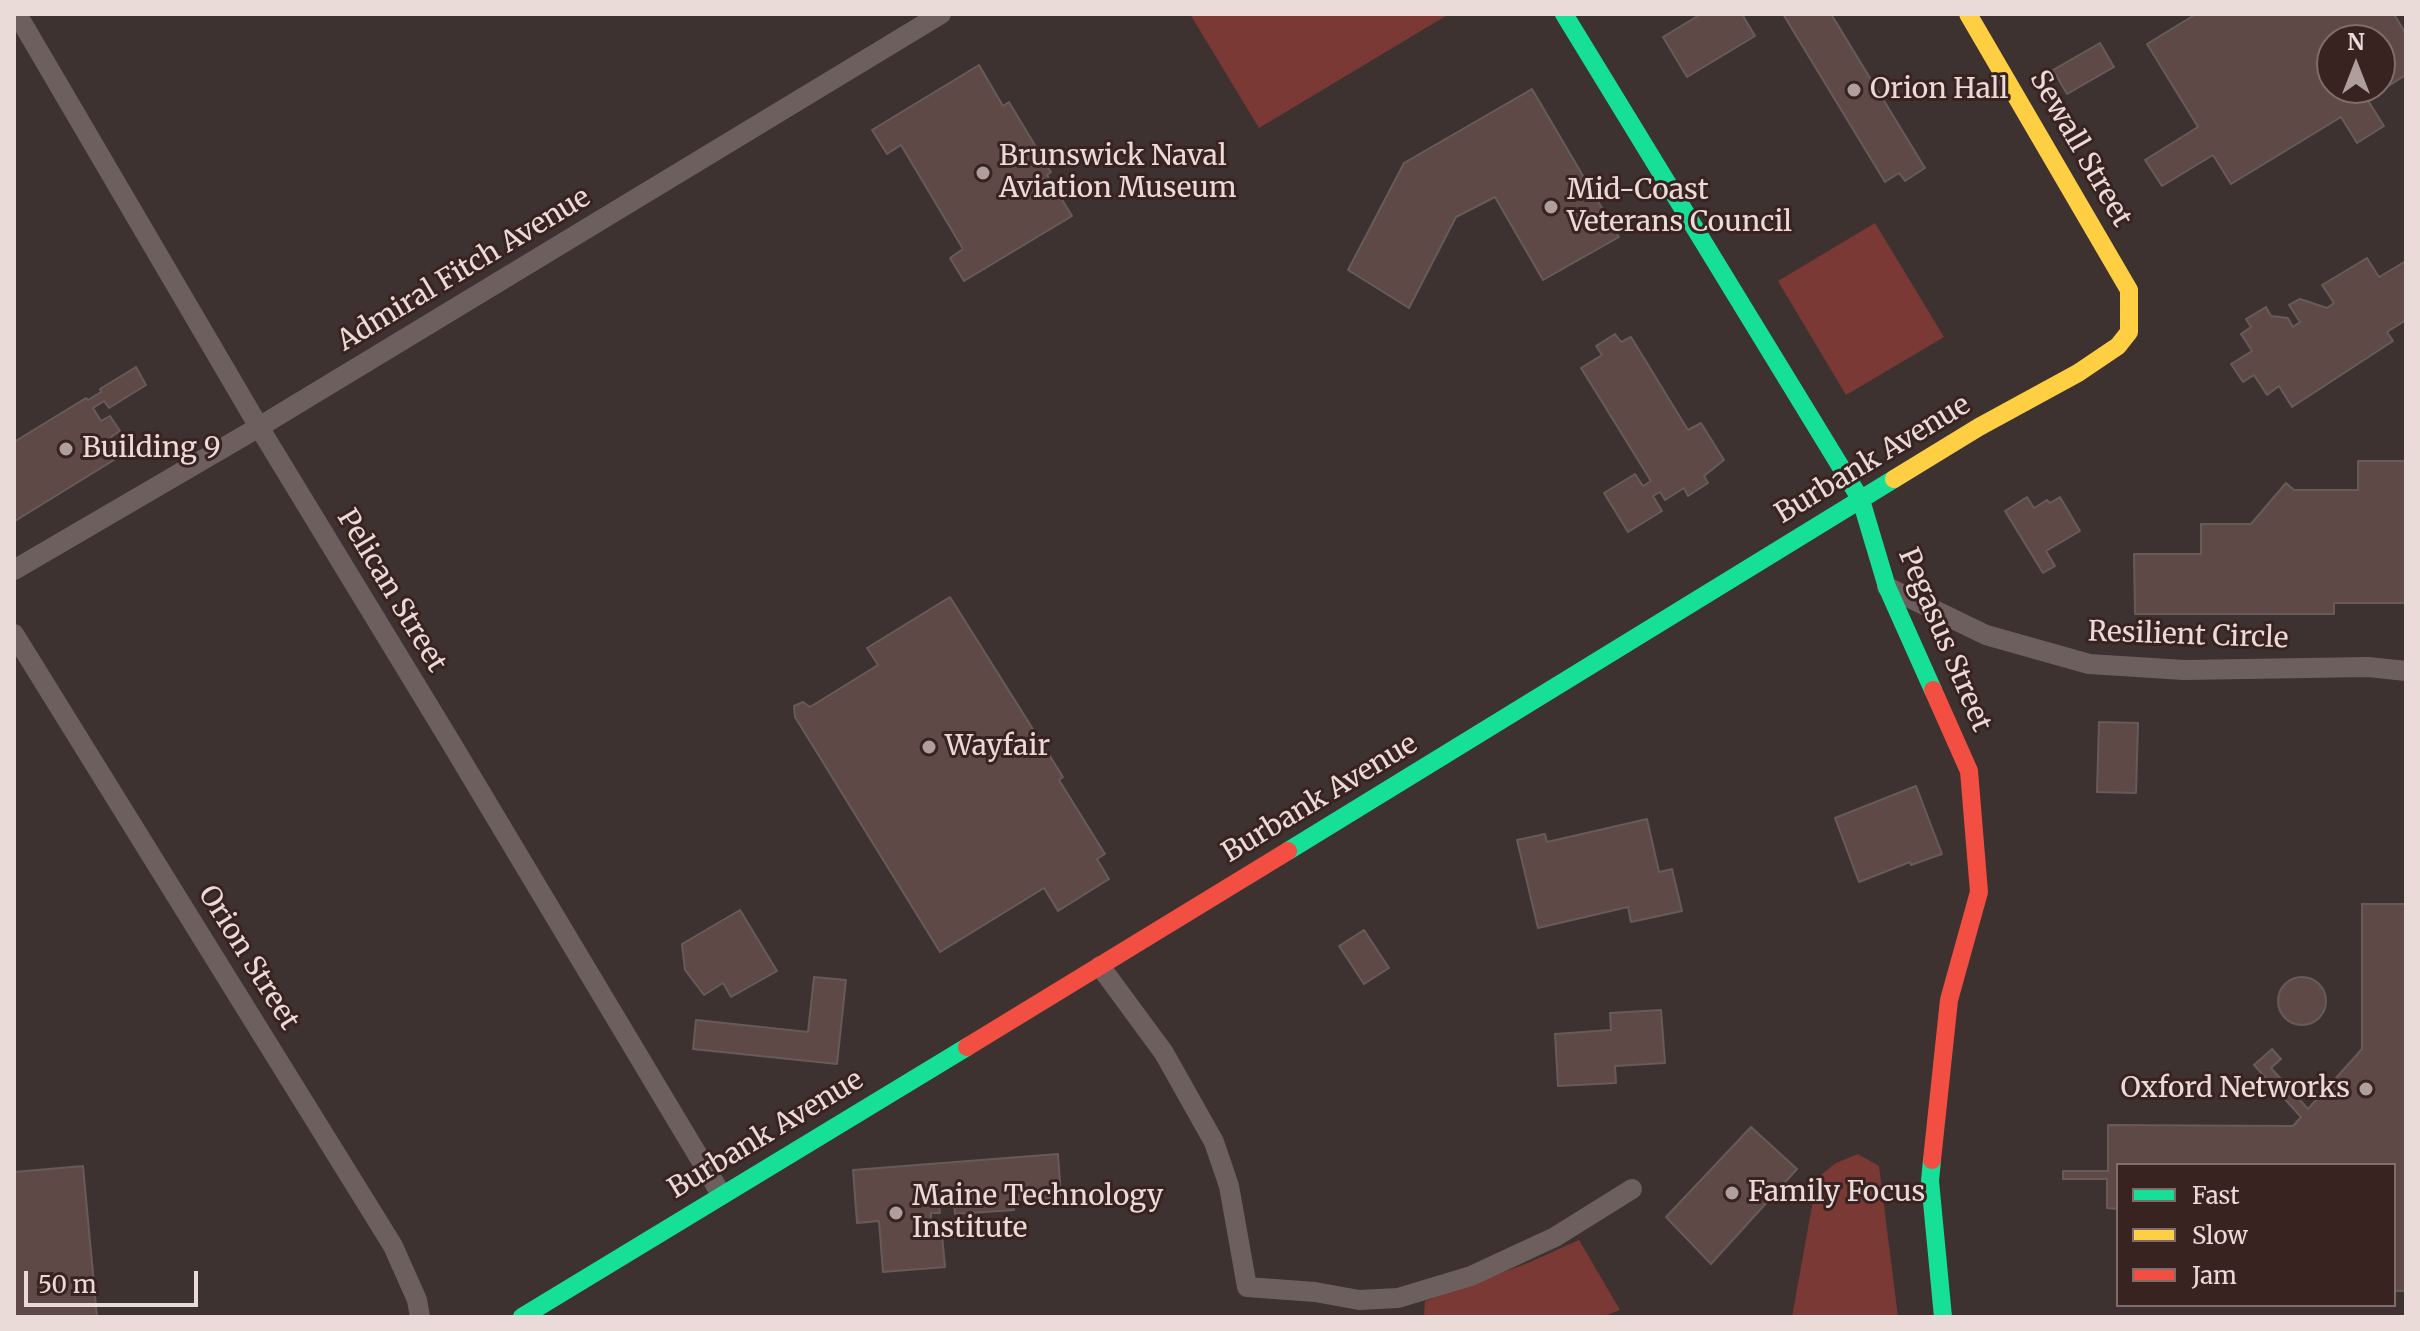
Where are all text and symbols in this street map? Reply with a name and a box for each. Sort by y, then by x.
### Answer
north arrow [2316,24,2396,104]
text: N [2347,28,2365,56]
street label: Sewall Street [2022,65,2138,233]
place label: Orion Hall [1870,73,2008,107]
marker: Orion Hall [1845,81,1863,99]
place label: Brunswick Naval Aviation Museum [999,140,1237,206]
marker: Brunswick Naval Aviation Museum [974,164,992,182]
place label: Mid-Coast Veterans Council [1567,174,1792,240]
street label: Admiral Fitch Avenue [331,181,597,359]
marker: Mid-Coast Veterans Council [1542,198,1560,216]
street label: Burbank Avenue [1769,389,1977,531]
place label: Building 9 [82,432,221,466]
marker: Building 9 [57,440,75,458]
street label: Pelican Street [329,503,453,679]
street label: Pegasus Street [1890,543,1998,737]
street label: Resilient Circle [2087,616,2289,656]
street label: Burbank Avenue [1216,728,1424,870]
place label: Wayfair [945,730,1050,764]
marker: Wayfair [920,738,938,756]
street label: Orion Street [190,880,306,1036]
street label: Burbank Avenue [662,1064,870,1206]
place label: Oxford Networks [2121,1072,2350,1106]
marker: Oxford Networks [2357,1080,2375,1098]
legend [2116,1163,2396,1307]
place label: Family Focus [1748,1176,1925,1210]
place label: Maine Technology Institute [912,1180,1163,1246]
text: Fast [2192,1180,2240,1211]
marker: Family Focus [1723,1184,1741,1202]
marker: Maine Technology Institute [887,1204,905,1222]
text: Slow [2192,1220,2248,1251]
scale bar [28,1255,202,1305]
text: Jam [2192,1260,2237,1291]
text: 50 m [38,1269,97,1300]

